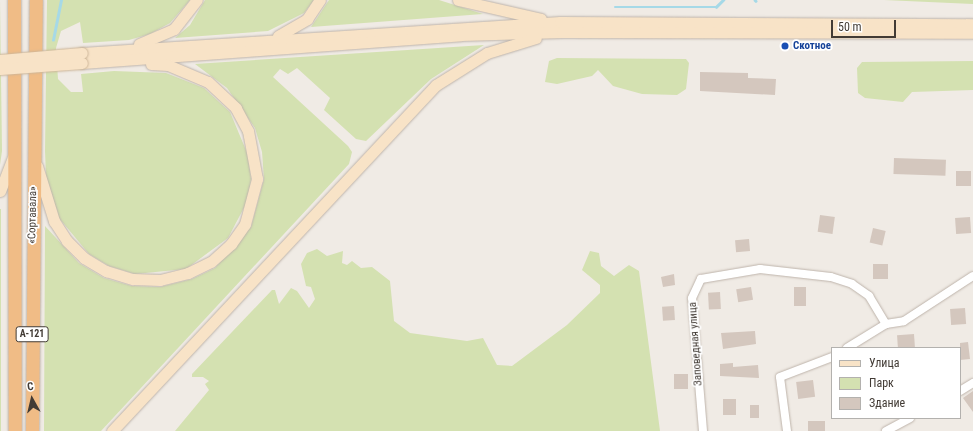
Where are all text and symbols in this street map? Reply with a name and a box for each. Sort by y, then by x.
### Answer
scale bar [833,12,898,38]
text: 50 m [838,20,862,34]
place label: Скотное [793,39,831,53]
marker: Скотное [780,41,790,51]
street label: «Сортавала» [26,186,40,244]
street label: Заповедная улица [686,302,706,386]
road number: А-121 [15,326,49,342]
legend [831,347,961,419]
text: Улица [869,356,899,370]
text: Парк [869,376,894,390]
north arrow [12,379,52,419]
text: С [26,380,34,393]
text: Здание [869,396,905,410]

